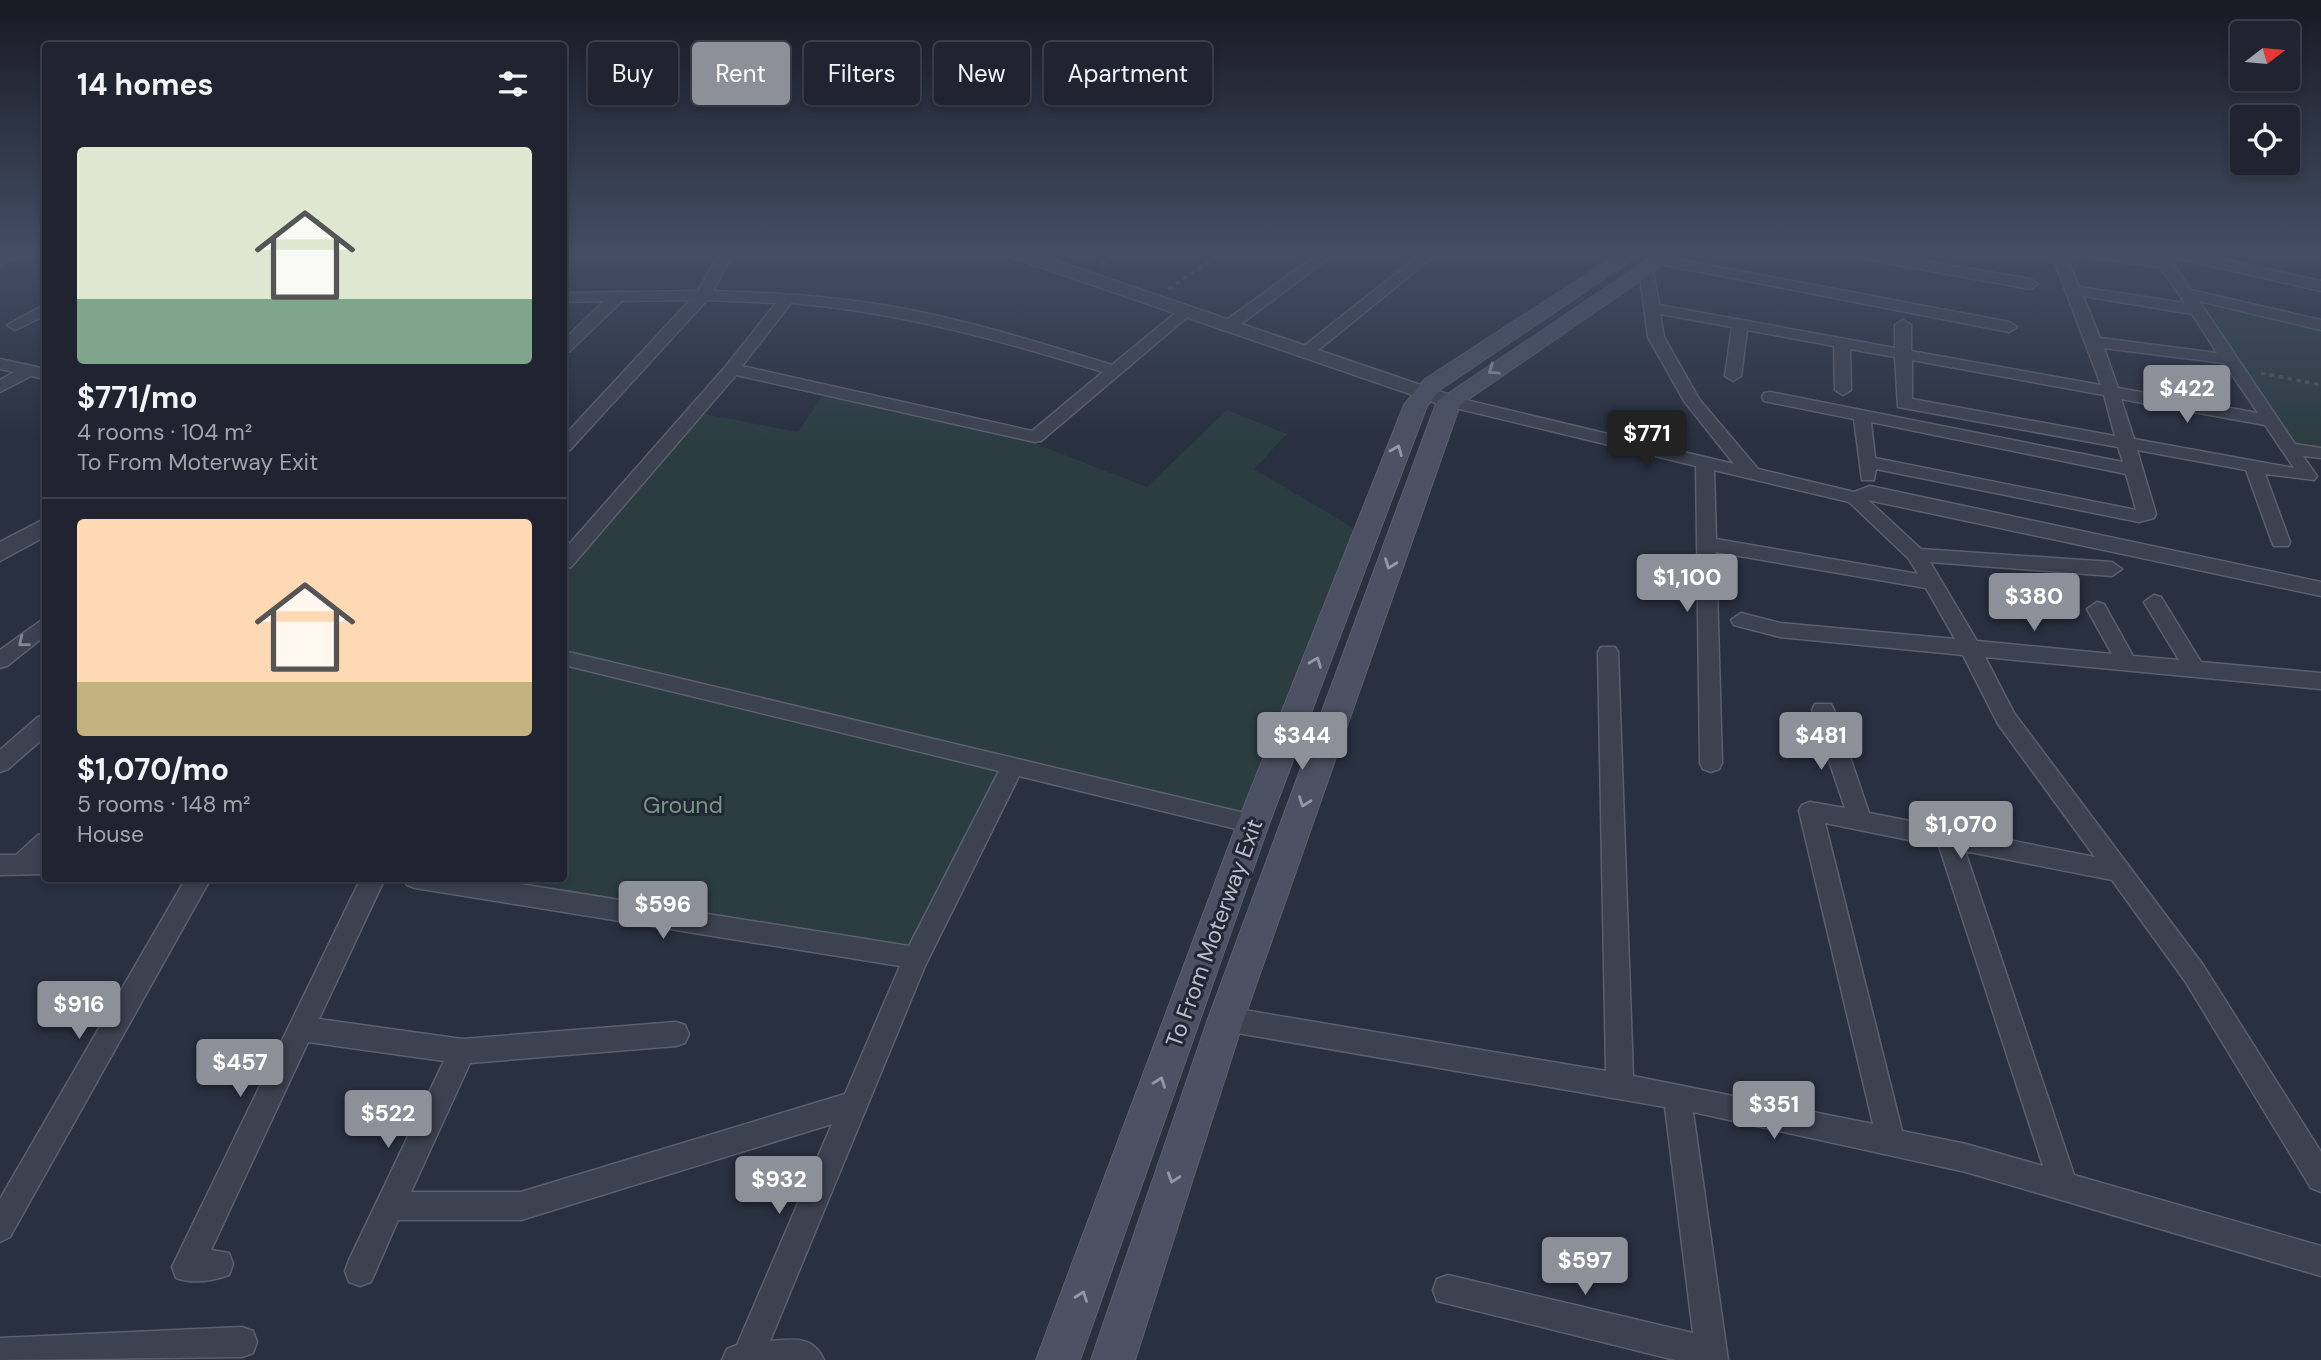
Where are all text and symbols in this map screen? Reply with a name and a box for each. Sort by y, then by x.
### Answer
north arrow [2230,21,2300,91]
map controls [2230,21,2300,175]
chip: Buy [588,42,678,105]
chip: Rent [692,42,790,105]
chip: Filters [804,42,920,105]
chip: New [934,42,1030,105]
chip: Apartment [1044,42,1212,105]
text: 14 homes [77,65,214,104]
icon: filters [494,65,532,103]
button: locate [2230,105,2300,175]
icon: home [242,192,368,318]
one-way arrow [1488,362,1501,375]
pin: $422 [2146,366,2228,425]
text: $422 [2159,373,2215,403]
text: $771/mo [77,378,198,417]
pin: $771 [1606,410,1688,470]
text: 4 rooms · 104 m² [77,417,252,447]
text: $771 [1623,418,1671,448]
one-way arrow [1388,444,1402,456]
text: To From Moterway Exit [77,447,318,477]
pin: $1,100 [1630,554,1744,614]
one-way arrow [1384,558,1398,570]
text: $1,100 [1653,562,1721,592]
icon: home [242,564,368,690]
pin: $380 [1993,574,2075,633]
text: $380 [2005,581,2063,611]
one-way arrow [18,634,31,646]
one-way arrow [1308,657,1322,669]
pin: $344 [1261,712,1343,772]
pin: $481 [1780,712,1862,772]
text: $344 [1273,720,1331,750]
text: $481 [1795,720,1847,750]
text: $1,070/mo [77,750,229,789]
text: 5 rooms · 148 m² [77,789,251,819]
park label: Ground [643,790,723,820]
one-way arrow [1298,795,1312,807]
pin: $1,070 [1904,802,2018,861]
text: $1,070 [1925,809,1997,839]
street label: To From Moterway Exit [1159,815,1269,1051]
text: House [77,819,144,849]
pin: $596 [622,881,704,941]
text: $596 [635,889,691,919]
pin: $916 [38,982,120,1041]
text: $916 [53,989,105,1019]
pin: $457 [199,1040,281,1099]
text: $457 [212,1047,268,1077]
one-way arrow [1152,1077,1166,1089]
pin: $351 [1733,1082,1815,1141]
text: $351 [1749,1089,1799,1119]
pin: $522 [347,1090,429,1150]
text: $522 [361,1098,415,1128]
pin: $932 [738,1156,820,1216]
text: $932 [751,1164,807,1194]
one-way arrow [1167,1172,1181,1184]
pin: $597 [1544,1238,1626,1297]
text: $597 [1558,1245,1612,1275]
one-way arrow [1073,1290,1087,1302]

